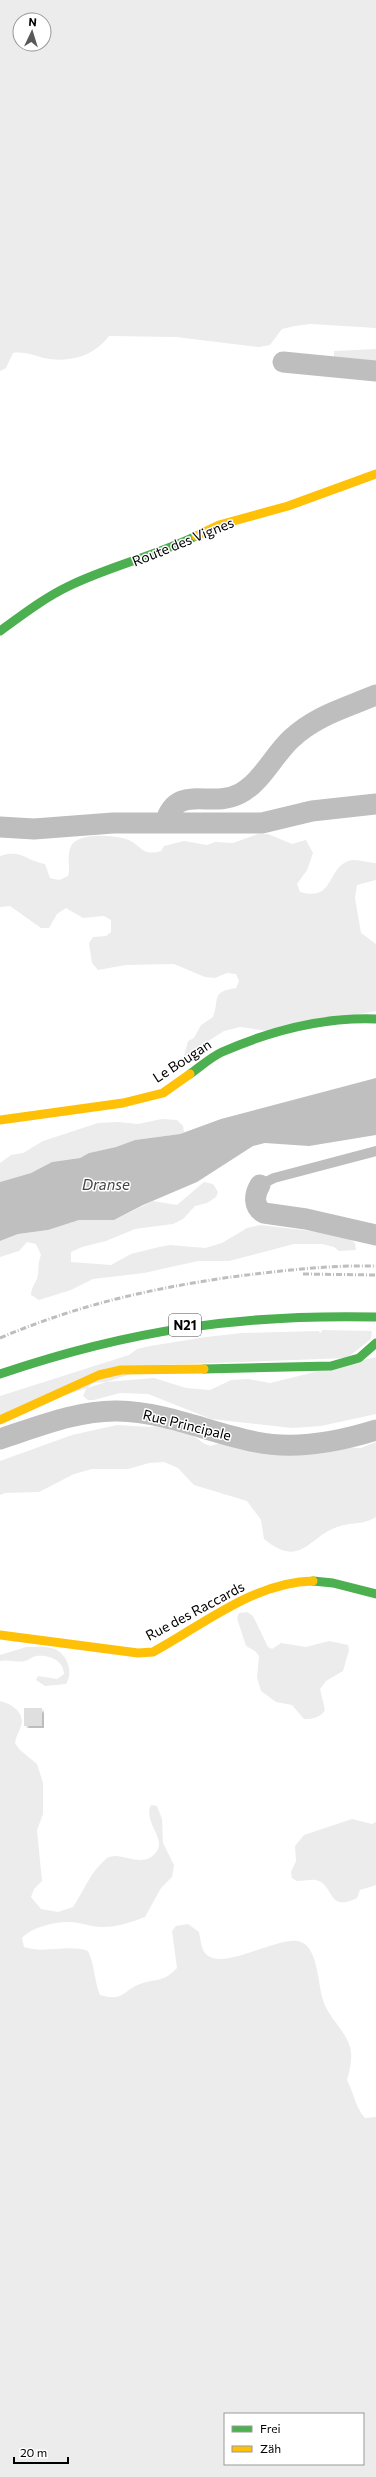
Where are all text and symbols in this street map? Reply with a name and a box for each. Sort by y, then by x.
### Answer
north arrow [12,12,52,52]
text: N [28,15,37,28]
street label: Route des Vignes [130,513,236,570]
street label: Le Bougan [149,1035,214,1086]
water label: Dranse [82,1175,130,1193]
road number: N21 [169,1314,201,1336]
street label: Rue Principale [141,1405,233,1444]
street label: Rue des Raccards [142,1577,247,1644]
legend [224,2413,364,2465]
text: Frei [260,2421,281,2435]
scale bar [14,2439,68,2465]
text: Zäh [260,2441,281,2455]
text: 20 m [20,2445,47,2459]

